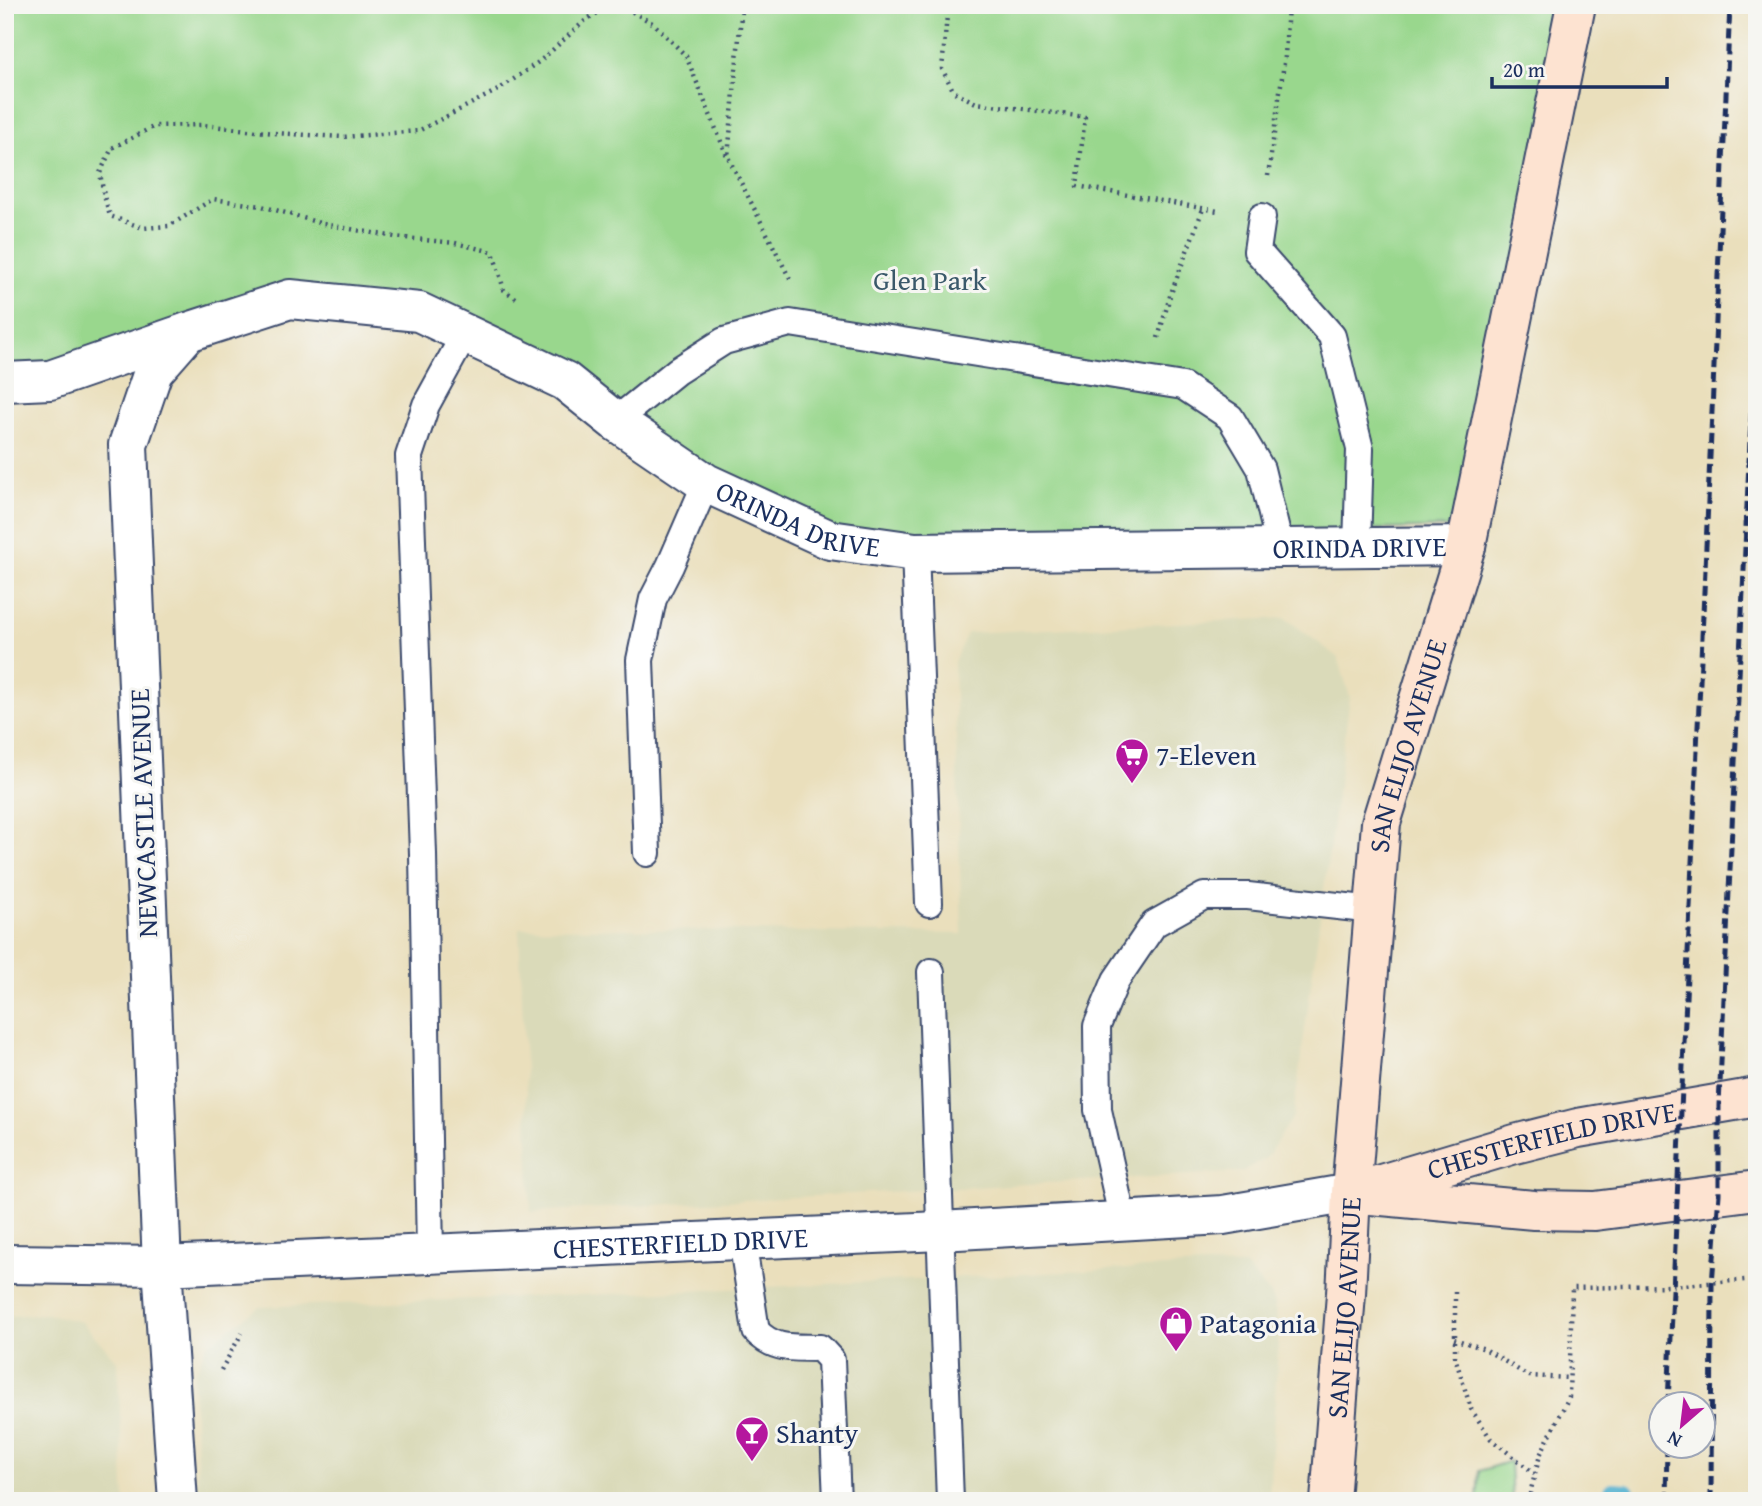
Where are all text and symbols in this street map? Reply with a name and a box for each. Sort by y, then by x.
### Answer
scale bar [1492,46,1668,90]
text: 20 m [1503,54,1545,85]
park label: Glen Park [873,259,987,300]
street label: ORINDA DRIVE [710,469,883,567]
street label: ORINDA DRIVE [1273,525,1447,568]
street label: SAN ELIJO AVENUE [1358,633,1456,854]
street label: NEWCASTLE AVENUE [118,688,167,938]
place label: 7-Eleven [1156,734,1257,775]
supermarket icon: 7-Eleven [1113,736,1151,785]
street label: CHESTERFIELD DRIVE [1422,1090,1679,1189]
street label: SAN ELIJO AVENUE [1315,1196,1371,1420]
street label: CHESTERFIELD DRIVE [552,1216,809,1268]
place label: Patagonia [1200,1302,1317,1343]
shop icon: Patagonia [1157,1304,1195,1353]
north arrow [1646,1390,1716,1460]
place label: Shanty [776,1412,858,1453]
bar icon: Shanty [733,1414,771,1463]
text: N [1662,1425,1686,1455]

